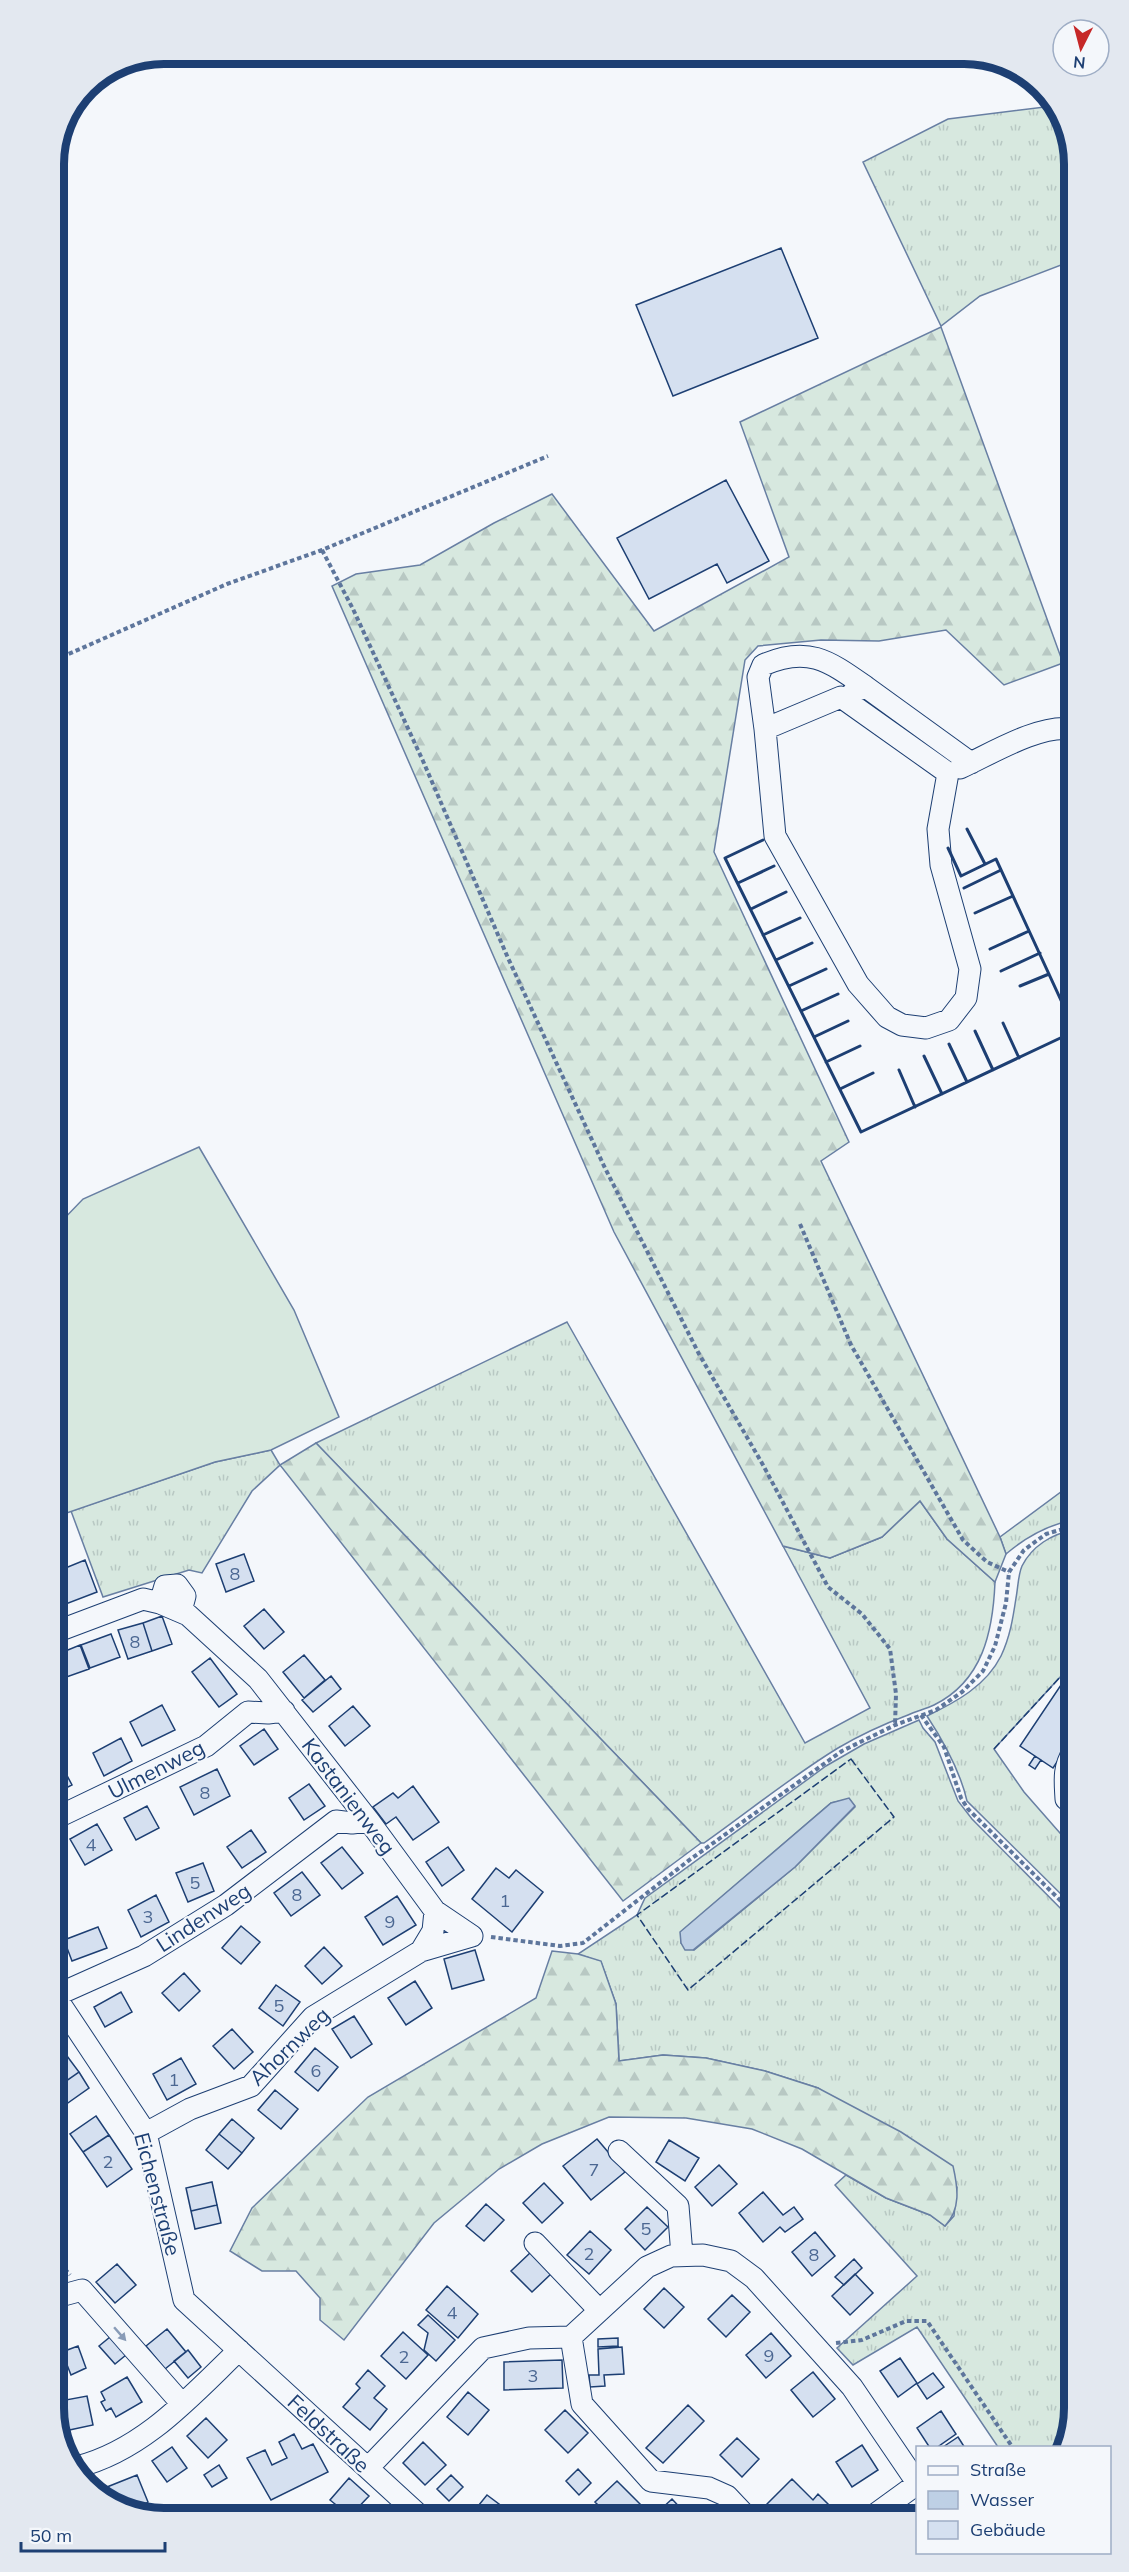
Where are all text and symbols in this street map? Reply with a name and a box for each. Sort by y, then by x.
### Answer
north arrow [1051,18,1111,78]
text: N [1072,52,1086,73]
house number: 8 [230,1562,240,1585]
house number: 8 [130,1630,140,1653]
street label: Kastanienweg [297,1733,401,1859]
street label: Ulmenweg [104,1734,208,1804]
house number: 8 [200,1781,210,1804]
house number: 4 [86,1833,97,1856]
house number: 5 [190,1871,201,1894]
street label: Lindenweg [151,1877,255,1957]
house number: 8 [292,1883,302,1906]
house number: 1 [500,1889,510,1912]
house number: 3 [143,1905,153,1928]
house number: 9 [385,1910,395,1933]
house number: 5 [274,1994,285,2017]
street label: Ahornweg [243,2001,335,2091]
house number: 6 [311,2059,321,2082]
house number: 1 [169,2068,179,2091]
street label: Eichenstraße [129,2130,187,2258]
house number: 2 [103,2150,113,2173]
house number: 7 [589,2158,599,2181]
house number: 5 [641,2217,652,2240]
house number: 2 [584,2242,594,2265]
house number: 8 [809,2243,819,2266]
house number: 4 [447,2301,458,2324]
one-way arrow [113,2326,126,2341]
house number: 9 [764,2344,774,2367]
house number: 2 [399,2345,409,2368]
house number: 3 [528,2364,538,2387]
street label: Feldstraße [282,2388,376,2478]
legend [916,2446,1111,2554]
text: Straße [970,2458,1026,2481]
text: Wasser [970,2488,1034,2511]
scale bar [21,2515,165,2553]
text: Gebäude [970,2518,1046,2541]
text: 50 m [30,2524,72,2547]

